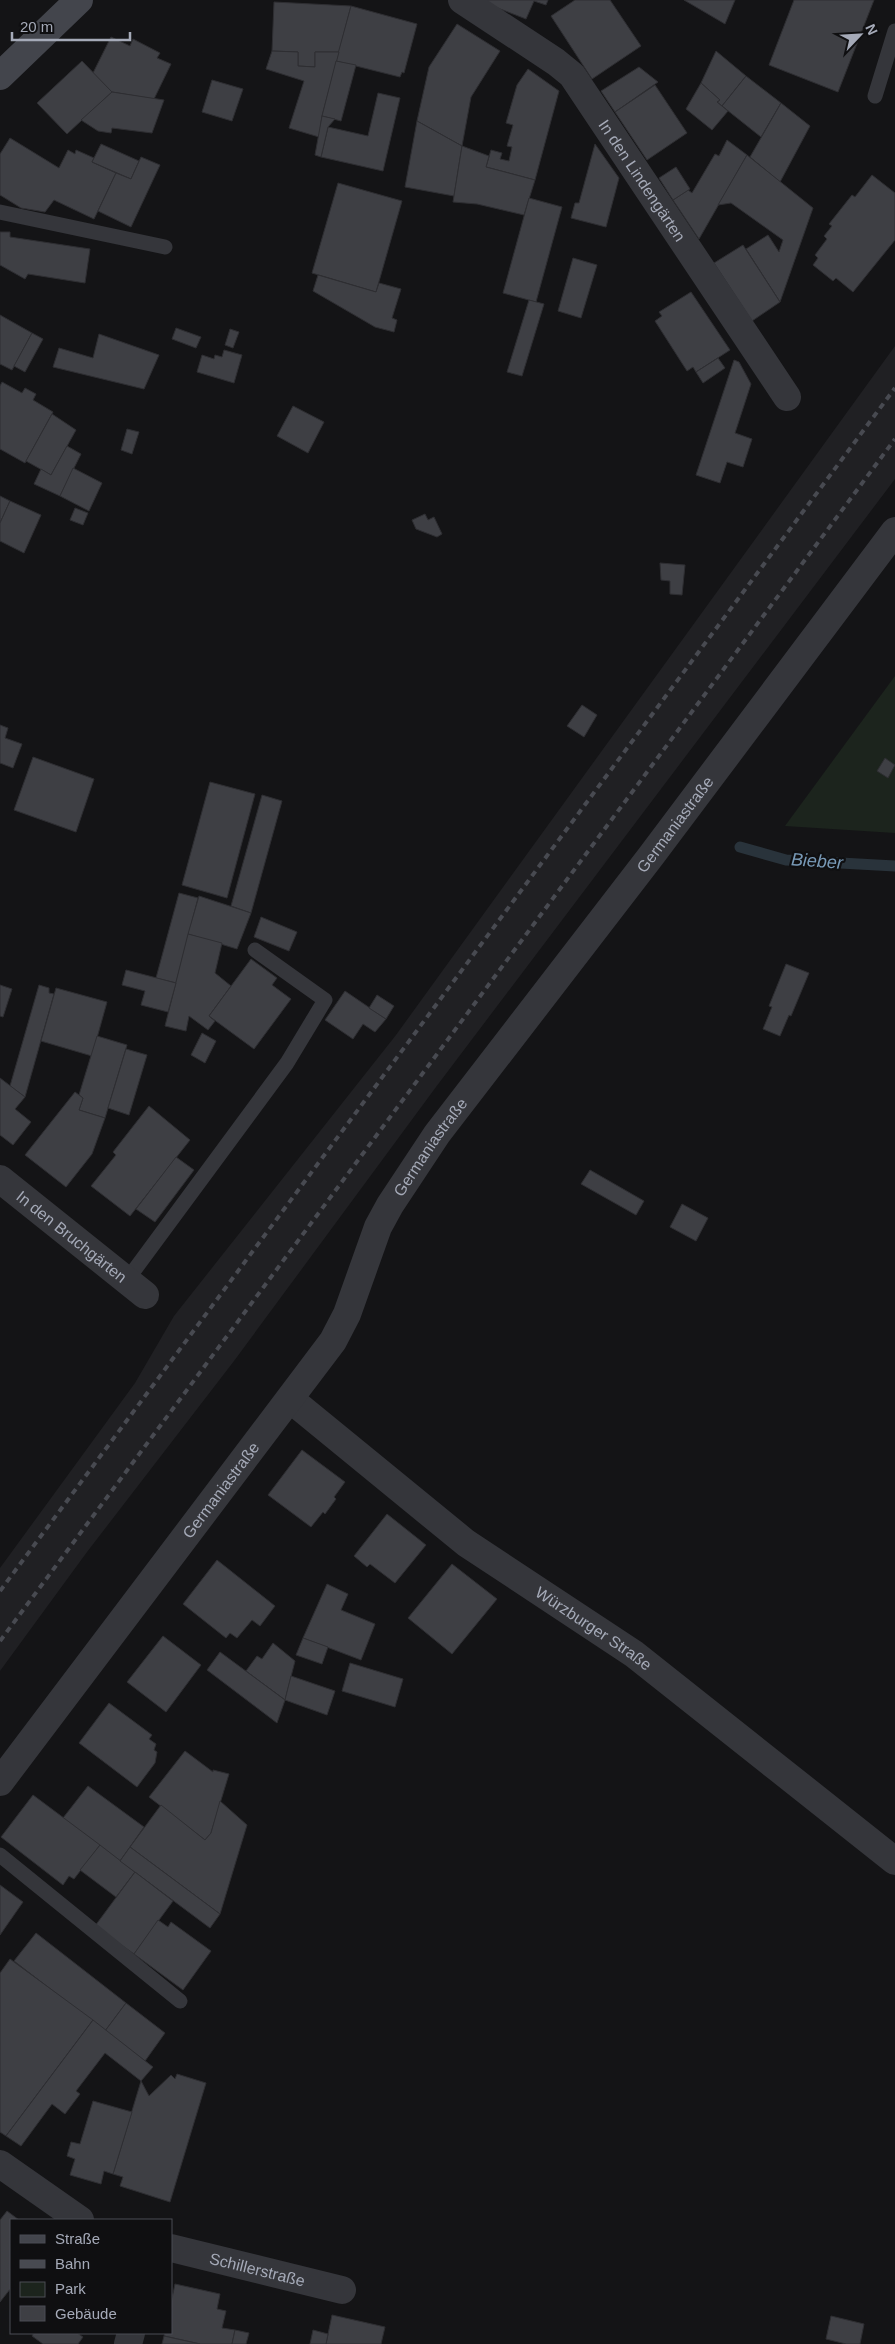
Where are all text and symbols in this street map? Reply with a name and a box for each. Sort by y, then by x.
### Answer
scale bar [12,10,130,42]
north arrow [835,10,885,60]
text: 20 m [20,18,53,35]
text: N [862,22,881,37]
street label: In den Lindengärten [596,116,689,244]
street label: Germaniastraße [633,773,716,876]
water label: Bieber [790,849,845,873]
street label: Germaniastraße [390,1094,470,1199]
street label: In den Bruchgärten [13,1187,130,1286]
street label: Germaniastraße [179,1439,262,1541]
street label: Würzburger Straße [533,1583,655,1673]
legend [10,2219,172,2334]
text: Straße [55,2230,100,2247]
street label: Schillerstraße [208,2249,307,2289]
text: Bahn [55,2255,90,2272]
text: Park [55,2280,86,2297]
text: Gebäude [55,2305,117,2322]

